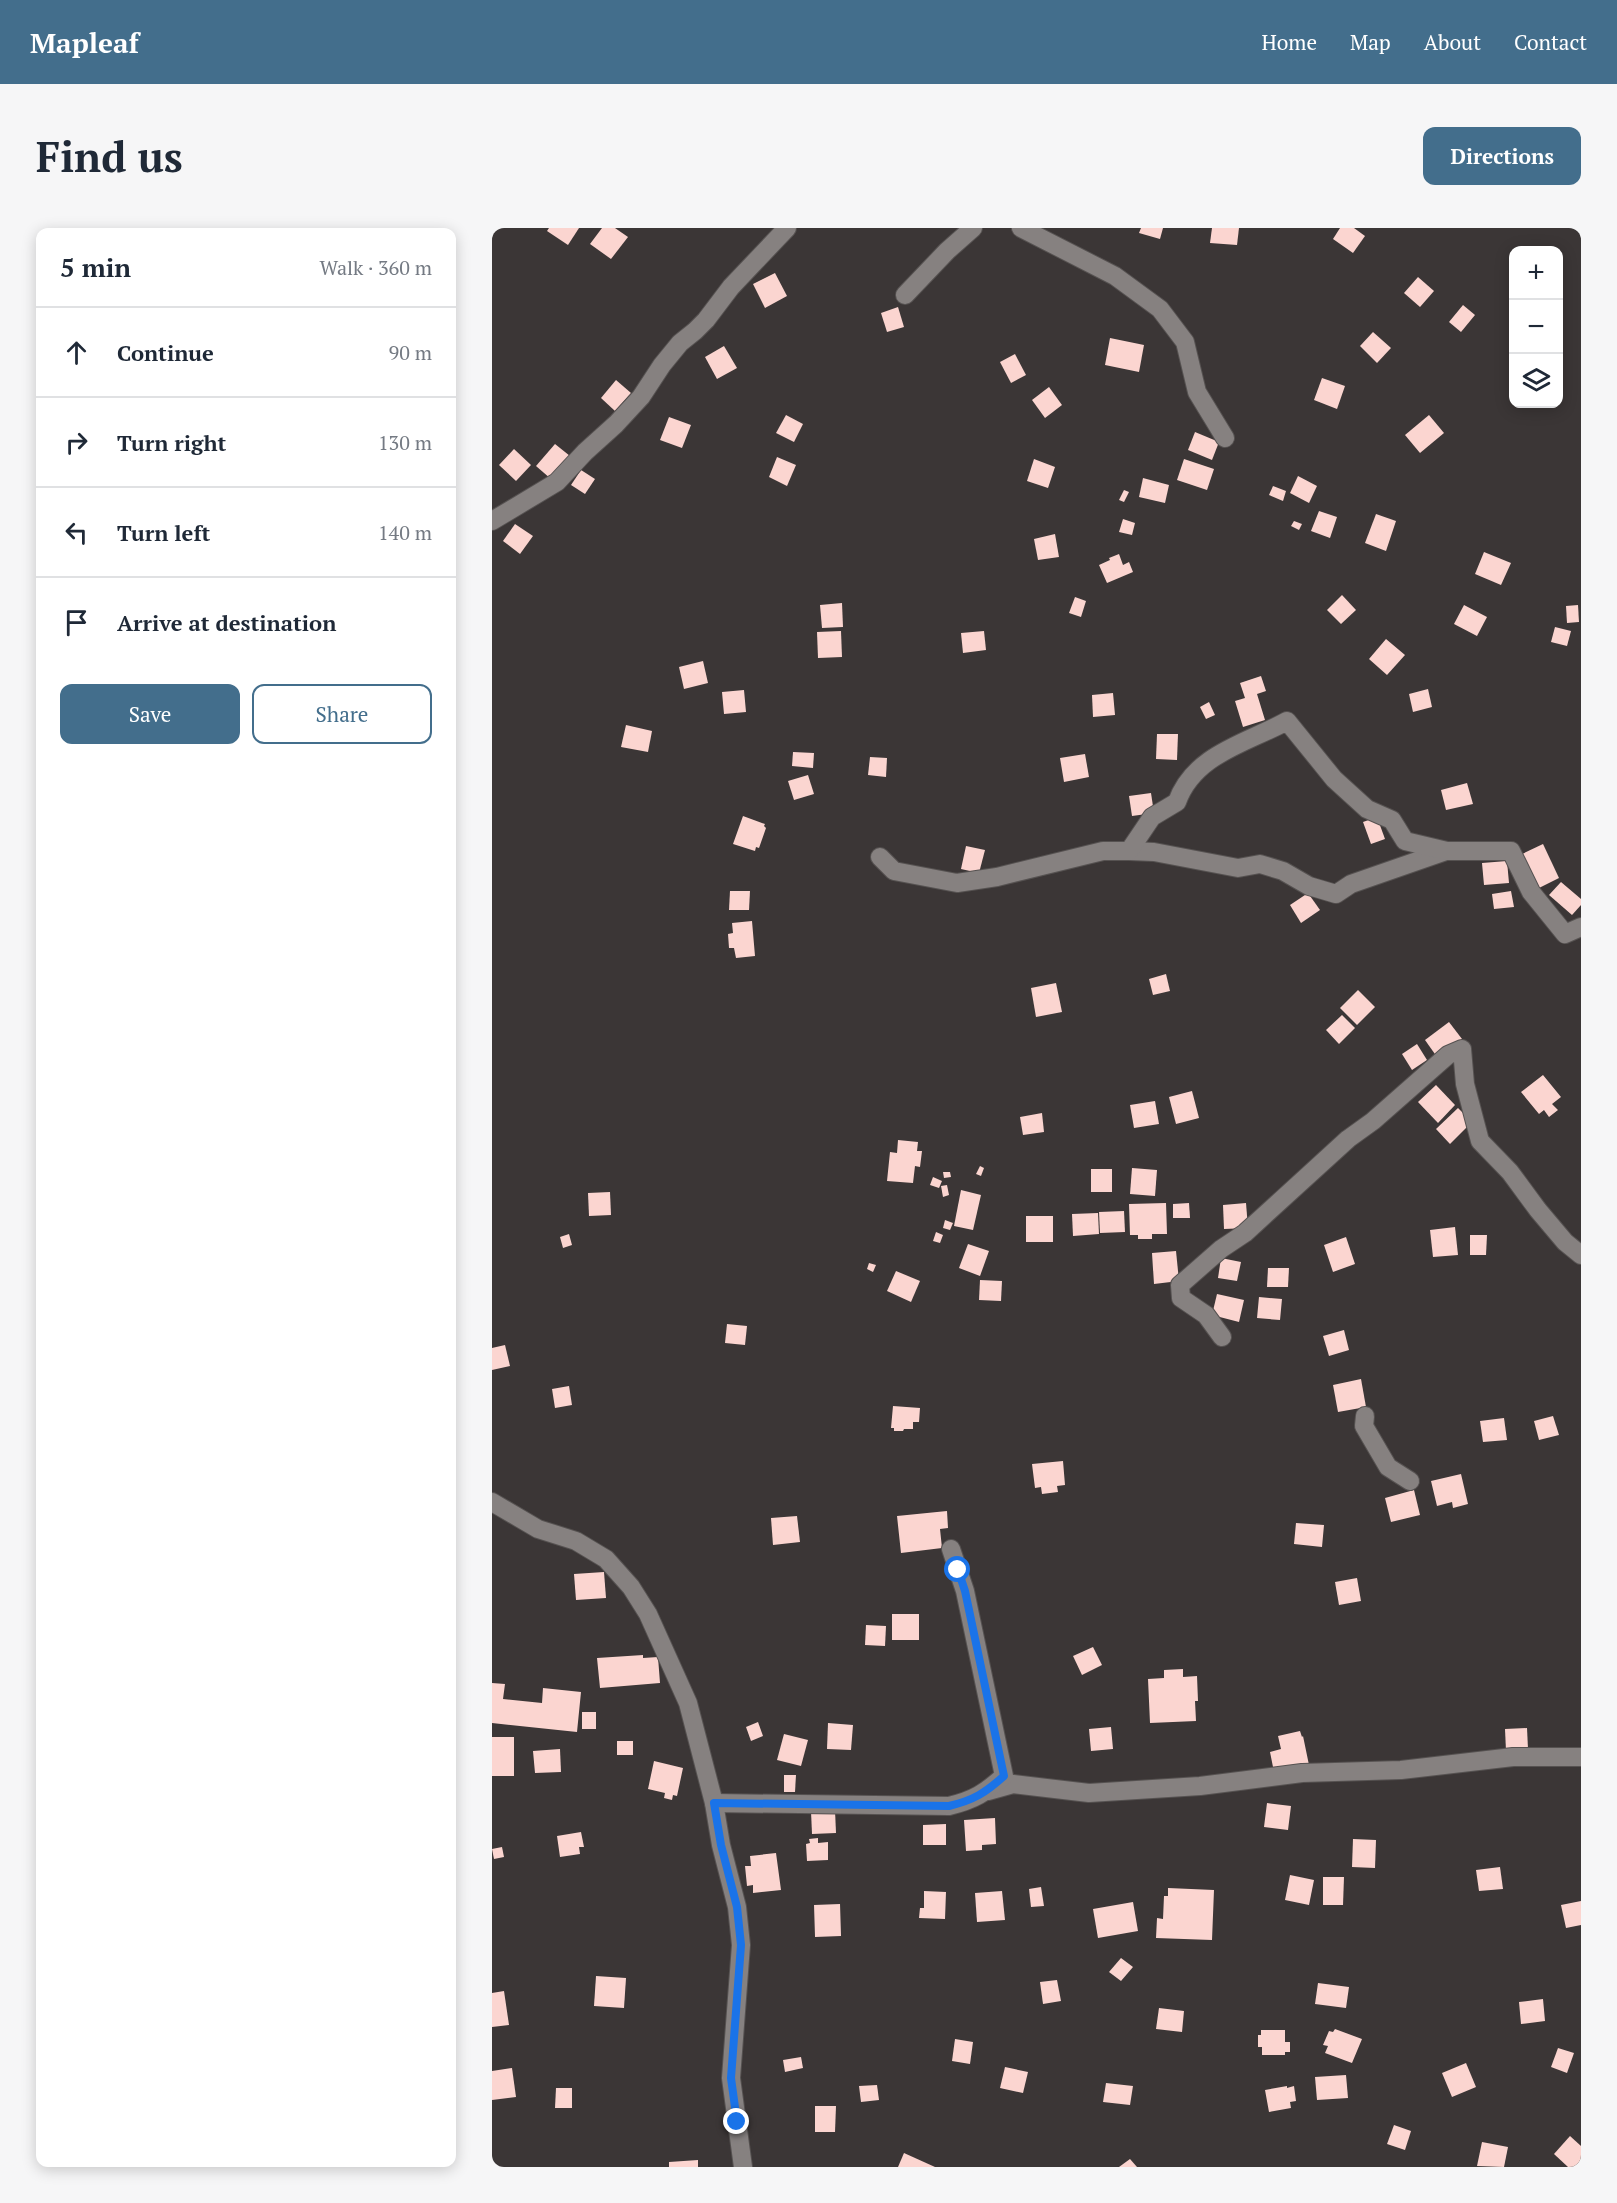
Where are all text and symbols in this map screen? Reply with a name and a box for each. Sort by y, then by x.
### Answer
text: Mapleaf [30,24,139,61]
text: Home [1261,28,1317,56]
text: Map [1350,28,1391,56]
text: About [1424,28,1481,56]
text: Contact [1514,28,1587,56]
button: Directions [1423,127,1581,185]
text: Find us [36,128,183,184]
map controls [1509,246,1563,408]
button: + [1509,246,1563,300]
text: 5 min [60,250,131,284]
text: Walk · 360 m [320,254,432,281]
button: − [1509,300,1563,354]
icon: ahead [60,336,93,369]
text: Continue [117,338,214,367]
text: 90 m [389,339,432,366]
button: layers [1509,354,1563,408]
icon: right [60,426,93,459]
text: Turn right [117,428,226,457]
text: 130 m [378,429,432,456]
icon: left [60,516,93,549]
text: Turn left [117,518,210,547]
text: 140 m [378,519,432,546]
icon: arrive [60,606,93,639]
text: Arrive at destination [117,608,336,637]
button: Save [60,684,240,744]
button: Share [252,684,432,744]
route start [944,1556,970,1582]
route end [723,2108,749,2134]

